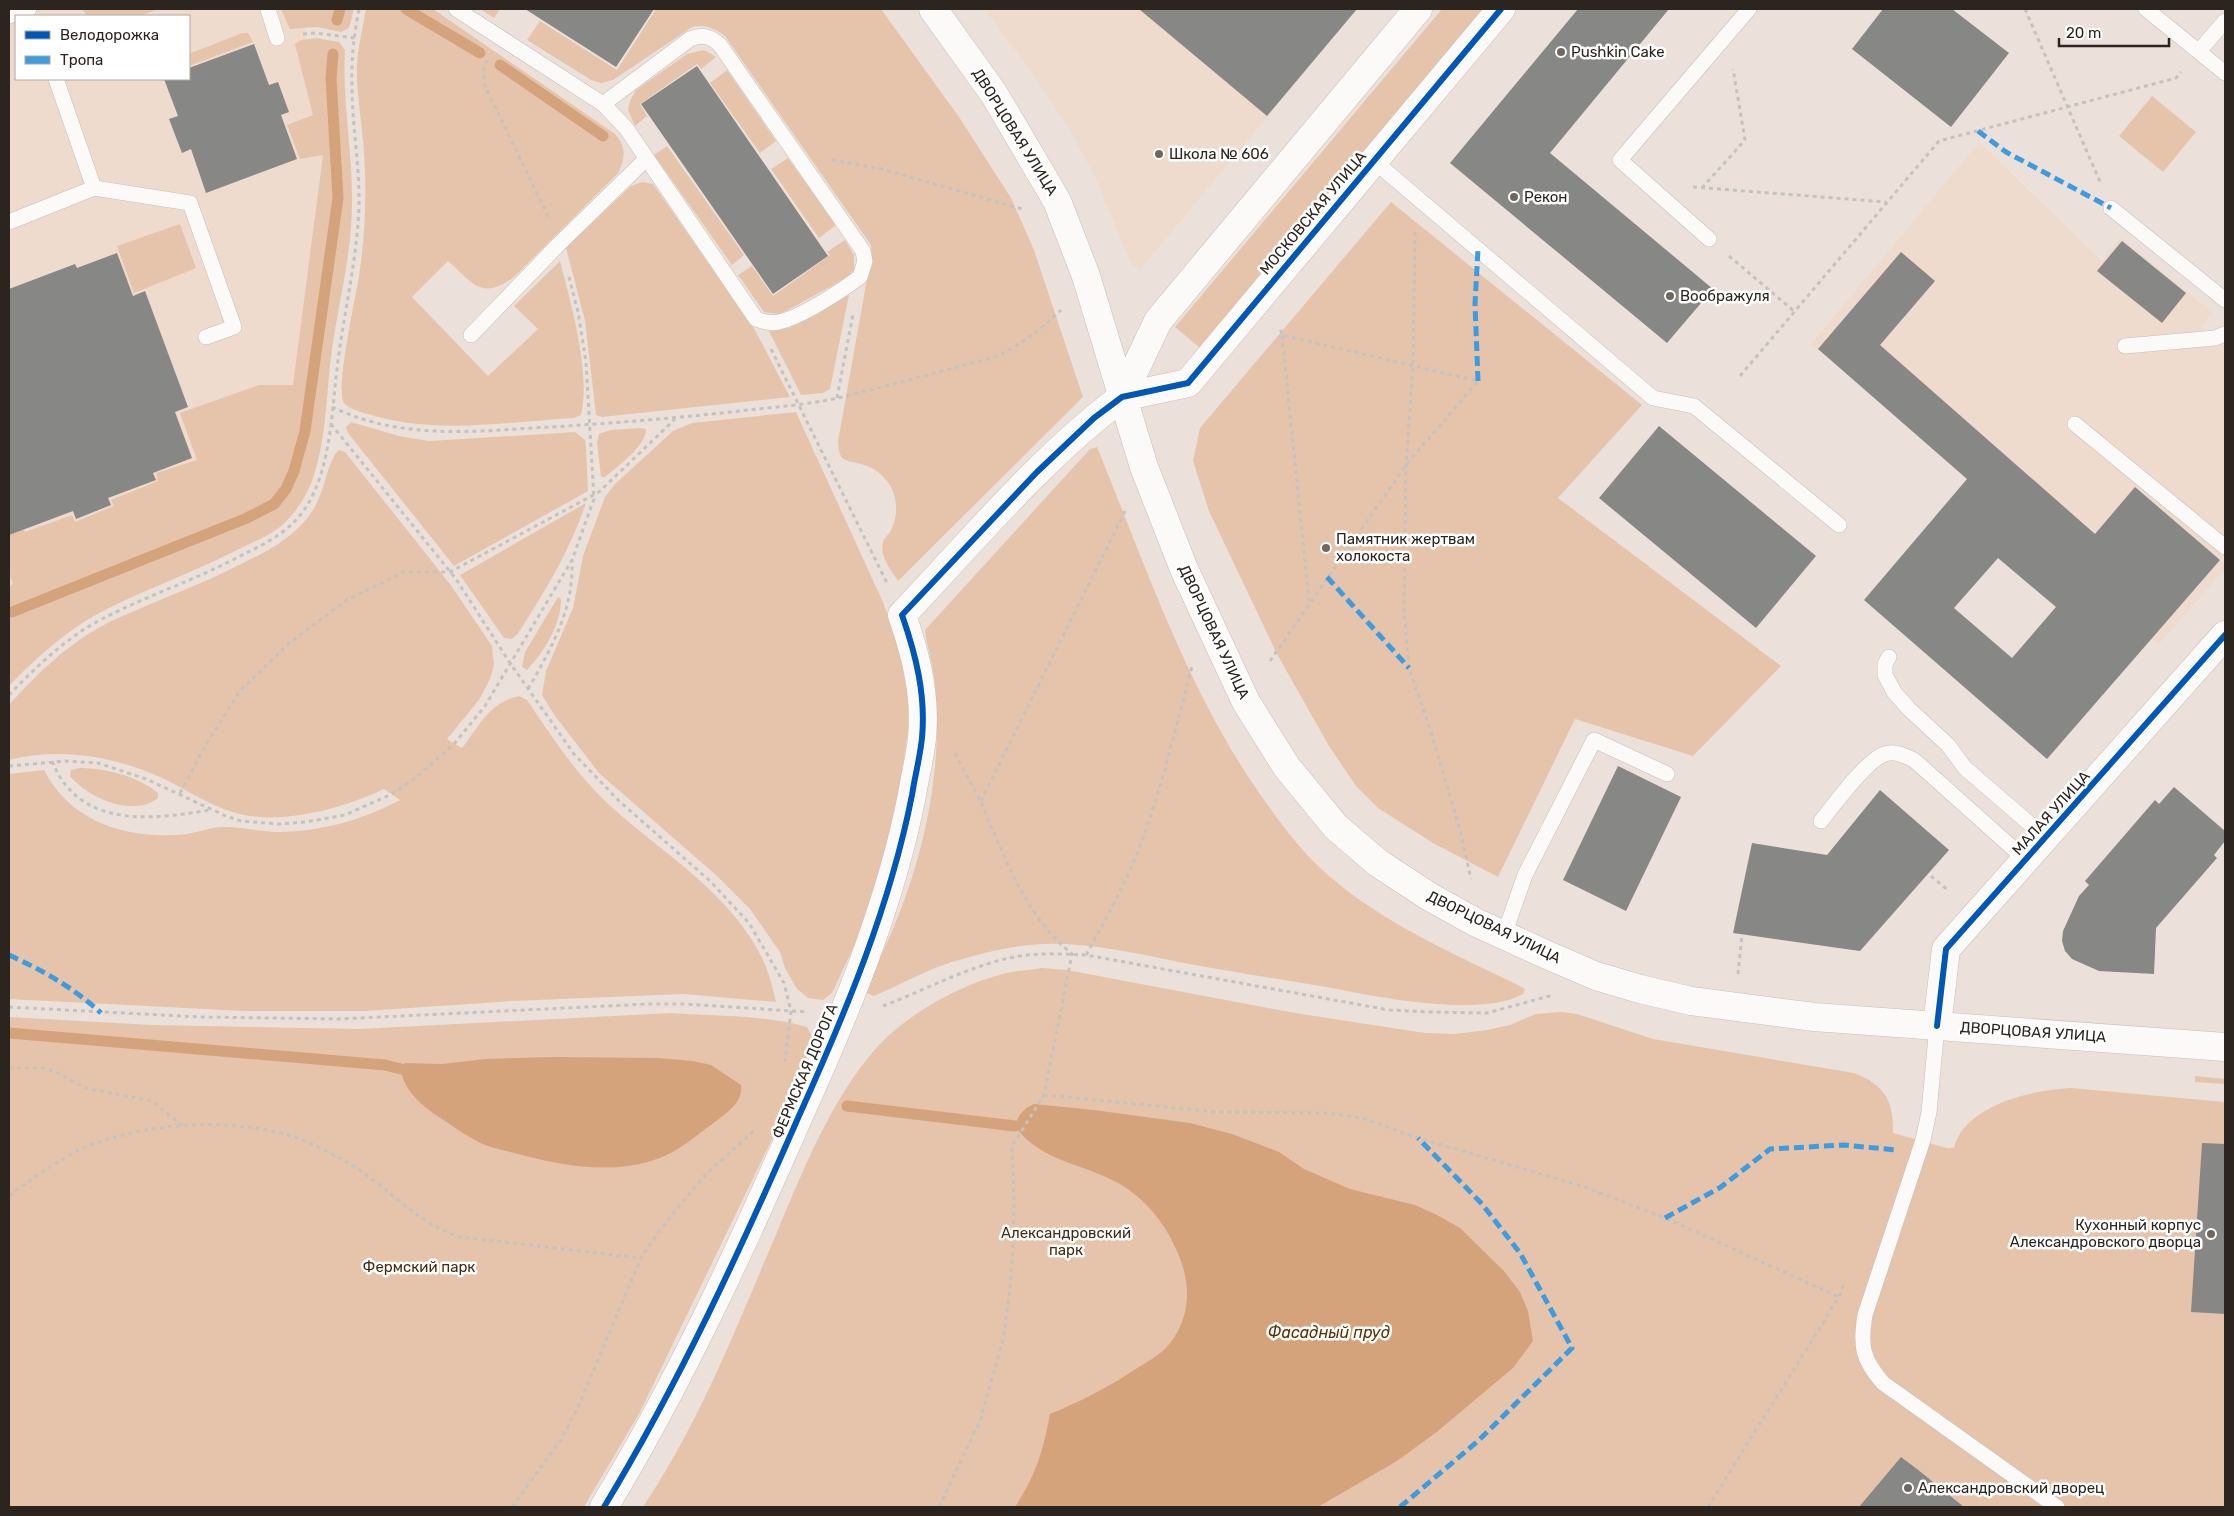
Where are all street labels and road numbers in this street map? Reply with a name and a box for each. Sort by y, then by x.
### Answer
street label: ДВОРЦОВАЯ УЛИЦА [969,65,1061,199]
street label: МОСКОВСКАЯ УЛИЦА [1256,148,1370,278]
street label: ДВОРЦОВАЯ УЛИЦА [1175,562,1253,702]
street label: МАЛАЯ УЛИЦА [2008,767,2094,859]
street label: ДВОРЦОВАЯ УЛИЦА [1424,887,1564,967]
street label: ФЕРМСКАЯ ДОРОГА [768,1001,842,1141]
street label: ДВОРЦОВАЯ УЛИЦА [1959,1018,2107,1046]

